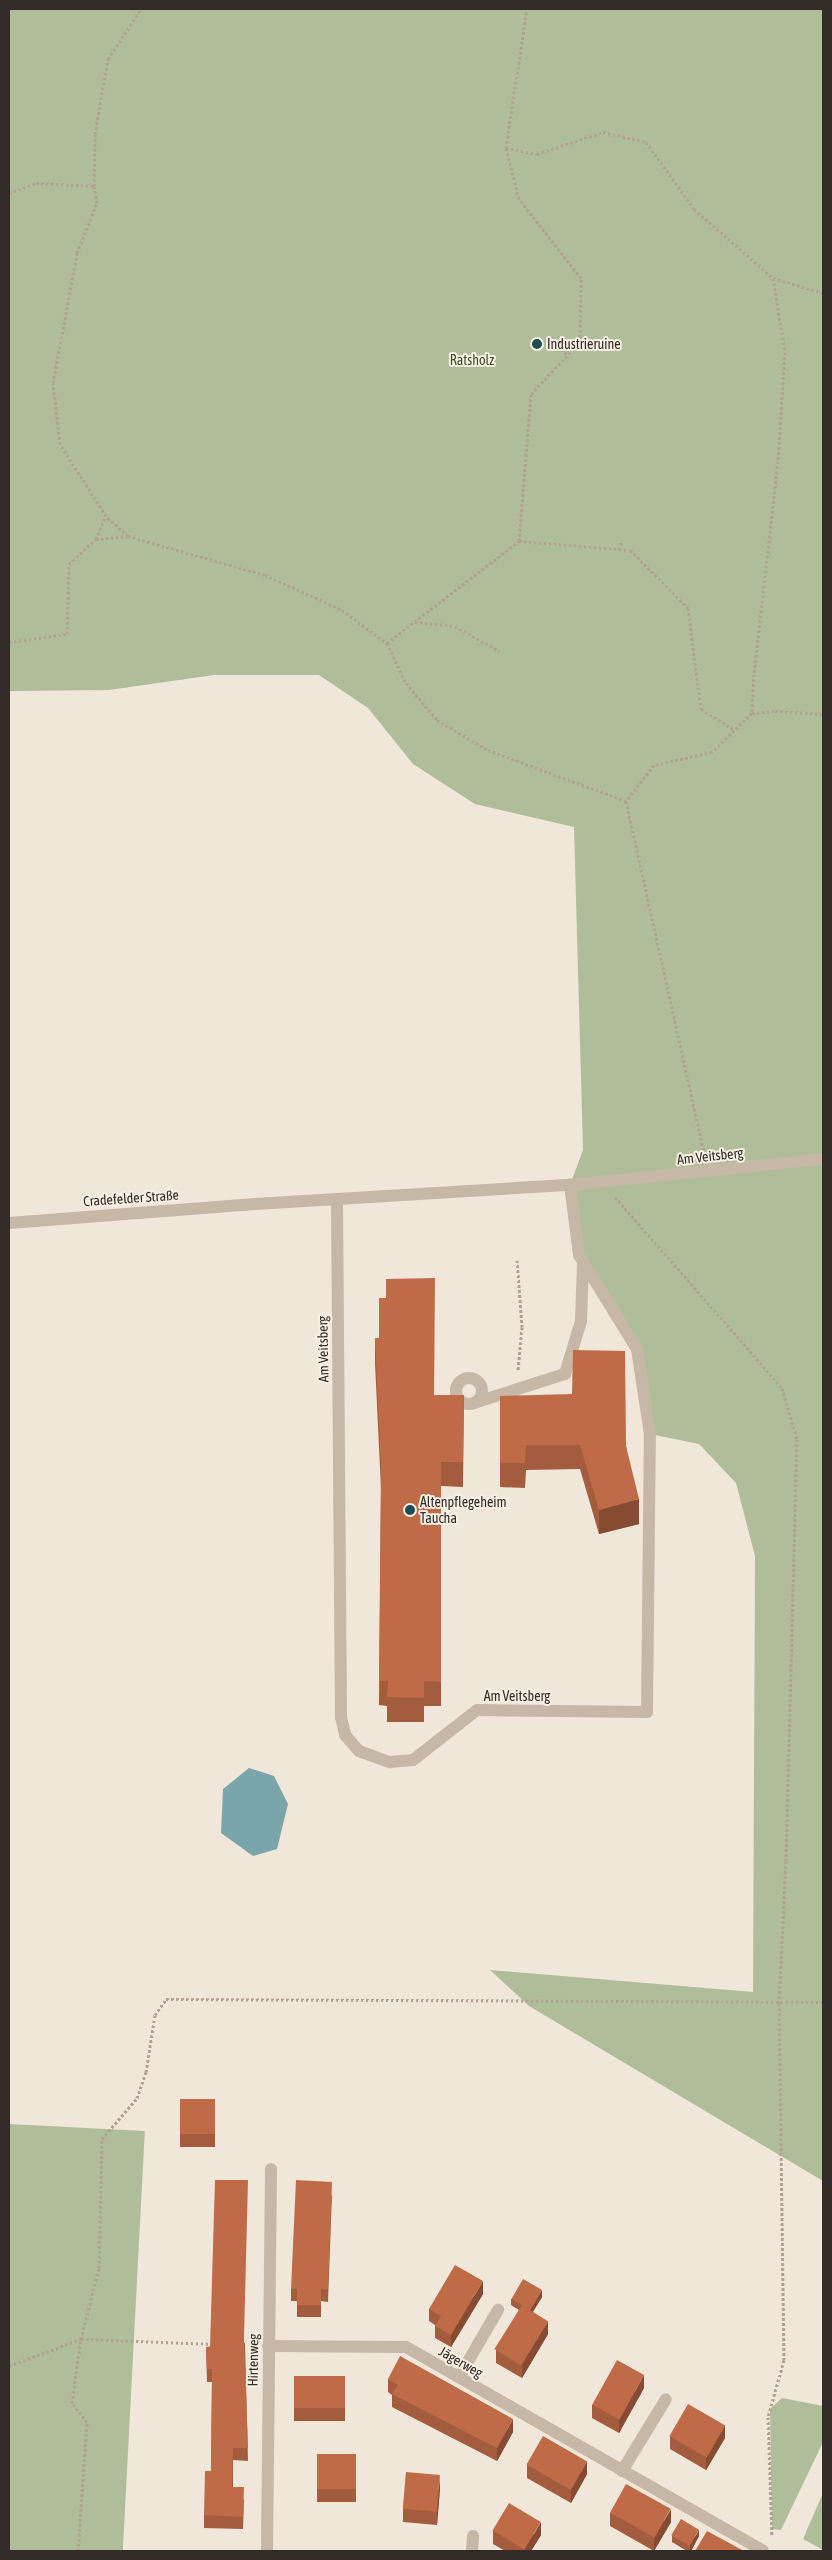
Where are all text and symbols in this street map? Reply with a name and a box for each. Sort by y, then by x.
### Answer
place label: Industrieruine [547,336,621,352]
marker: Industrieruine [531,338,543,350]
park label: Ratsholz [450,352,494,368]
street label: Am Veitsberg [676,1144,744,1168]
street label: Cradefelder Straße [83,1186,179,1210]
street label: Am Veitsberg [314,1316,332,1382]
place label: Altenpflegeheim Taucha [420,1494,507,1526]
marker: Altenpflegeheim Taucha [404,1504,416,1516]
street label: Am Veitsberg [484,1688,550,1704]
street label: Hirtenweg [244,2333,262,2387]
street label: Jägerweg [436,2343,486,2381]

